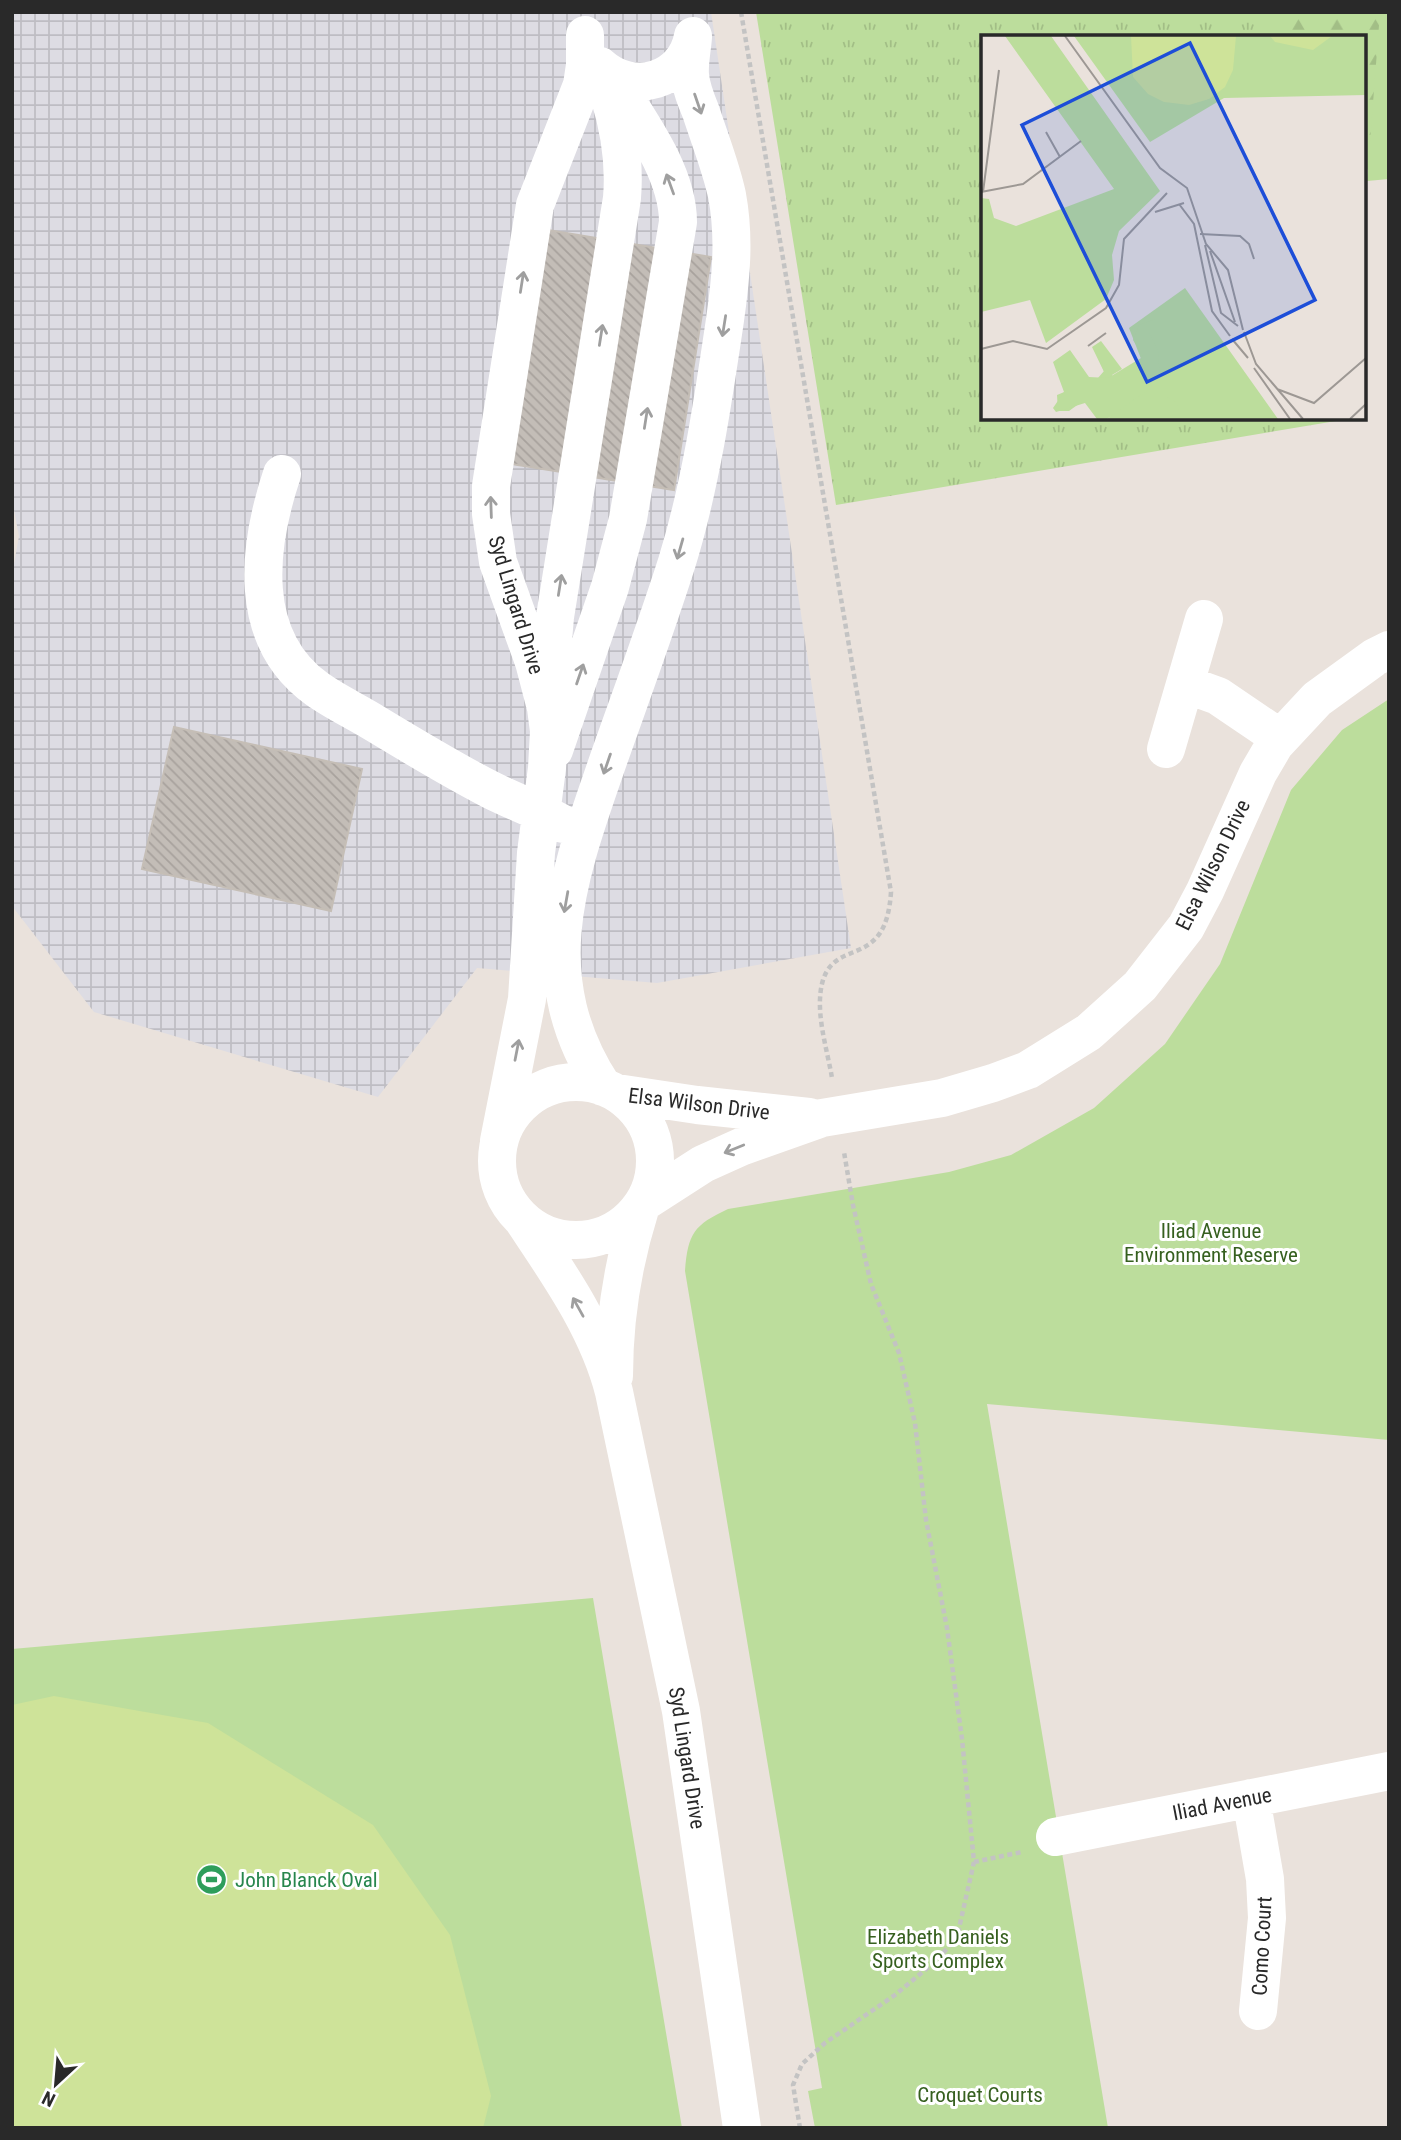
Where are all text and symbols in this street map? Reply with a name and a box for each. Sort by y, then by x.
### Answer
inset map [981,35,1366,420]
one-way arrow [692,93,705,115]
one-way arrow [663,173,676,195]
one-way arrow [516,271,529,294]
one-way arrow [717,314,730,337]
one-way arrow [595,324,608,347]
one-way arrow [640,407,653,430]
one-way arrow [484,496,497,519]
street label: Syd Lingard Drive [484,533,548,677]
one-way arrow [673,537,686,560]
one-way arrow [554,574,567,597]
one-way arrow [575,664,587,686]
one-way arrow [600,753,612,775]
street label: Elsa Wilson Drive [1171,796,1255,934]
one-way arrow [558,890,572,913]
one-way arrow [511,1039,525,1062]
street label: Elsa Wilson Drive [627,1083,771,1125]
one-way arrow [724,1144,746,1157]
park label: Iliad Avenue Environment Reserve [1124,1219,1298,1267]
one-way arrow [571,1297,584,1318]
street label: Syd Lingard Drive [664,1685,710,1831]
street label: Iliad Avenue [1170,1783,1274,1825]
sports icon: John Blanck Oval [195,1863,229,1897]
place label: John Blanck Oval [235,1868,378,1892]
street label: Como Court [1247,1896,1277,1996]
park label: Elizabeth Daniels Sports Complex [867,1925,1009,1973]
north arrow [21,2049,91,2119]
park label: Croquet Courts [917,2083,1043,2107]
text: N [38,2086,59,2112]

